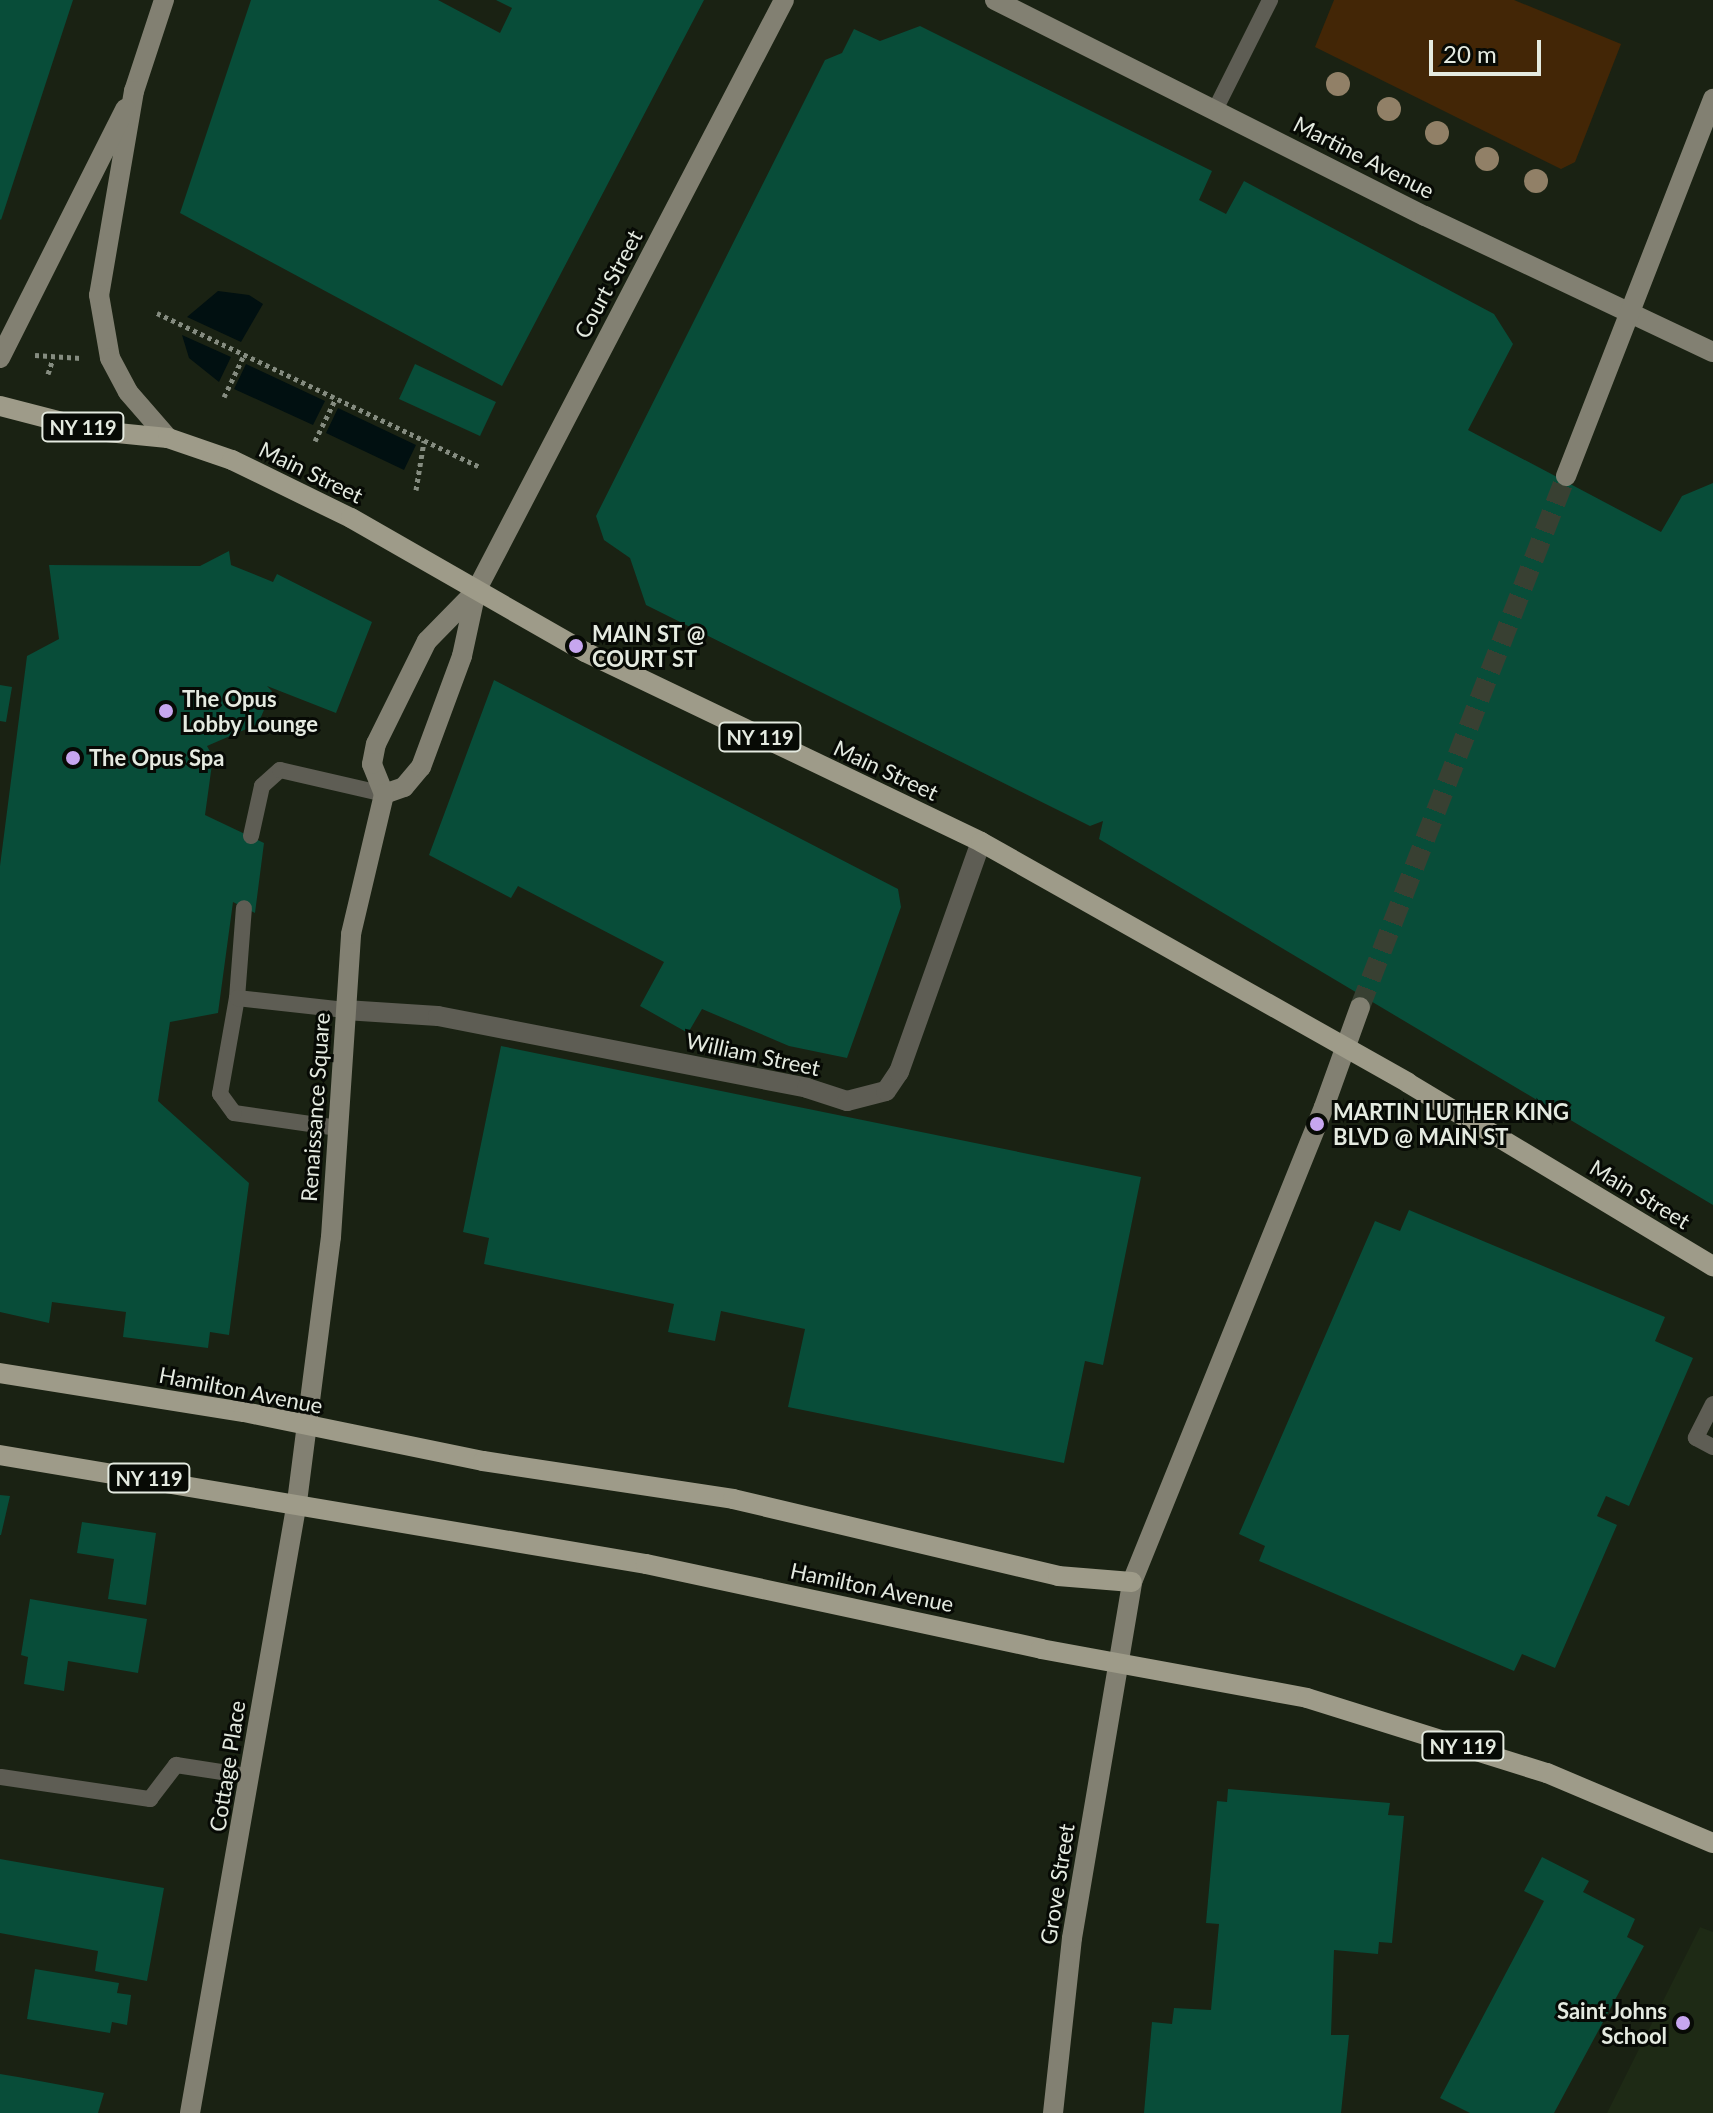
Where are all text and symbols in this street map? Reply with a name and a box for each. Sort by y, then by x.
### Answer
scale bar [1433,24,1545,74]
text: 20 m [1443,39,1497,68]
street label: Martine Avenue [1289,110,1439,204]
street label: Court Street [568,225,648,343]
road number: NY 119 [39,411,127,443]
street label: Main Street [255,436,367,508]
place label: MAIN ST @ COURT ST [592,620,706,672]
marker: MAIN ST @ COURT ST [567,637,585,655]
place label: The Opus Lobby Lounge [182,685,319,736]
marker: The Opus Lobby Lounge [157,702,175,720]
road number: NY 119 [716,721,804,753]
street label: Main Street [830,734,942,806]
place label: The Opus Spa [89,745,225,771]
marker: The Opus Spa [64,749,82,767]
street label: Renaissance Square [295,1012,335,1202]
street label: William Street [684,1027,822,1081]
place label: MARTIN LUTHER KING BLVD @ MAIN ST [1333,1098,1569,1150]
marker: MARTIN LUTHER KING BLVD @ MAIN ST [1308,1115,1326,1133]
street label: Main Street [1585,1154,1695,1234]
street label: Hamilton Avenue [157,1361,325,1419]
road number: NY 119 [105,1462,193,1494]
street label: Hamilton Avenue [788,1557,956,1617]
street label: Cottage Place [204,1699,250,1833]
road number: NY 119 [1419,1730,1507,1762]
street label: Grove Street [1034,1822,1080,1946]
place label: Saint Johns School [1556,1997,1667,2048]
marker: Saint Johns School [1674,2014,1692,2032]

